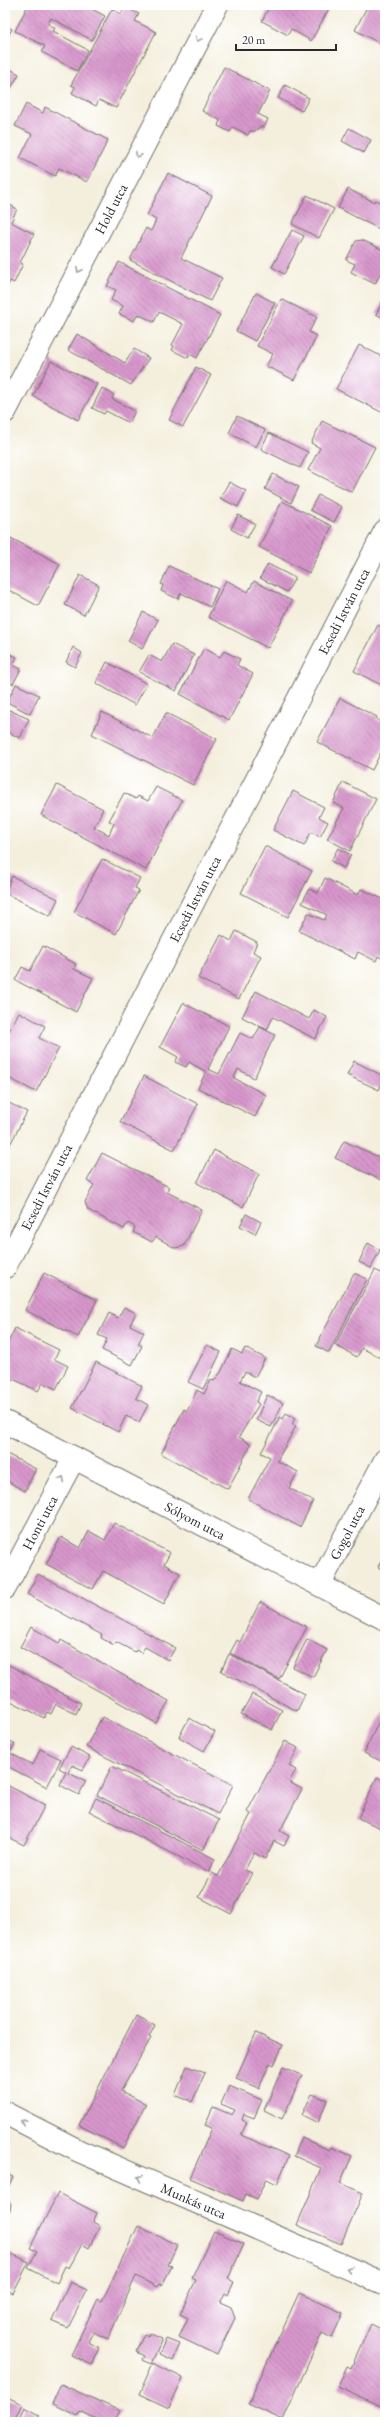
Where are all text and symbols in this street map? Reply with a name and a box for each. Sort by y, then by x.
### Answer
scale bar [236,26,336,52]
text: 20 m [242,32,266,48]
one-way arrow [196,35,203,43]
one-way arrow [136,151,143,158]
street label: Hold utca [90,180,131,237]
one-way arrow [76,266,83,273]
street label: Ecsedi István utca [314,565,373,657]
street label: Ecsedi István utca [165,853,225,945]
street label: Ecsedi István utca [17,1140,76,1233]
one-way arrow [58,1476,65,1483]
street label: Honti utca [18,1492,62,1553]
street label: Sólyom utca [162,1497,229,1544]
street label: Gogol utca [325,1502,369,1563]
one-way arrow [19,2119,27,2127]
one-way arrow [137,2174,144,2182]
street label: Munkás utca [158,2179,229,2223]
one-way arrow [346,2265,353,2273]

